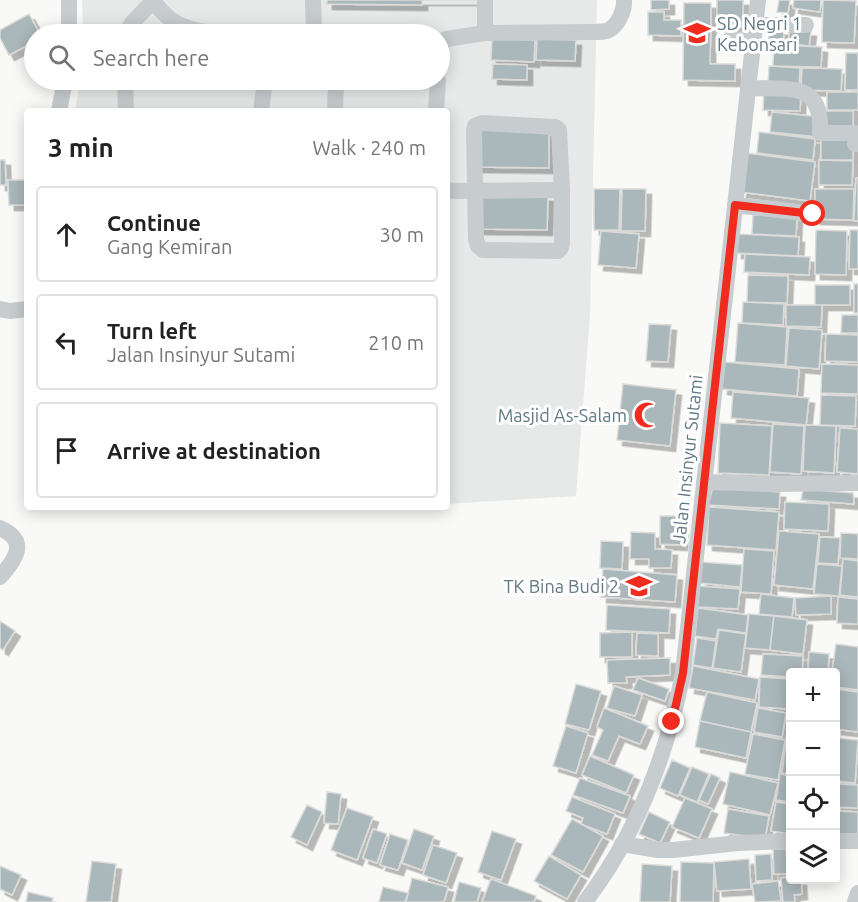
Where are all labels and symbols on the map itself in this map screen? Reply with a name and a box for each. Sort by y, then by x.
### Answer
place label: SD Negri 1 Kebonsari [717,13,802,54]
school or university icon: SD Negri 1 Kebonsari [682,18,712,48]
route start [799,200,825,226]
street label: Jalan Insinyur Sutami [668,374,706,544]
mosque icon: Masjid As-Salam [632,400,662,430]
place label: Masjid As-Salam [498,405,627,425]
school or university icon: TK Bina Budi 2 [624,571,654,601]
place label: TK Bina Budi 2 [504,576,619,596]
route end [658,708,684,734]

